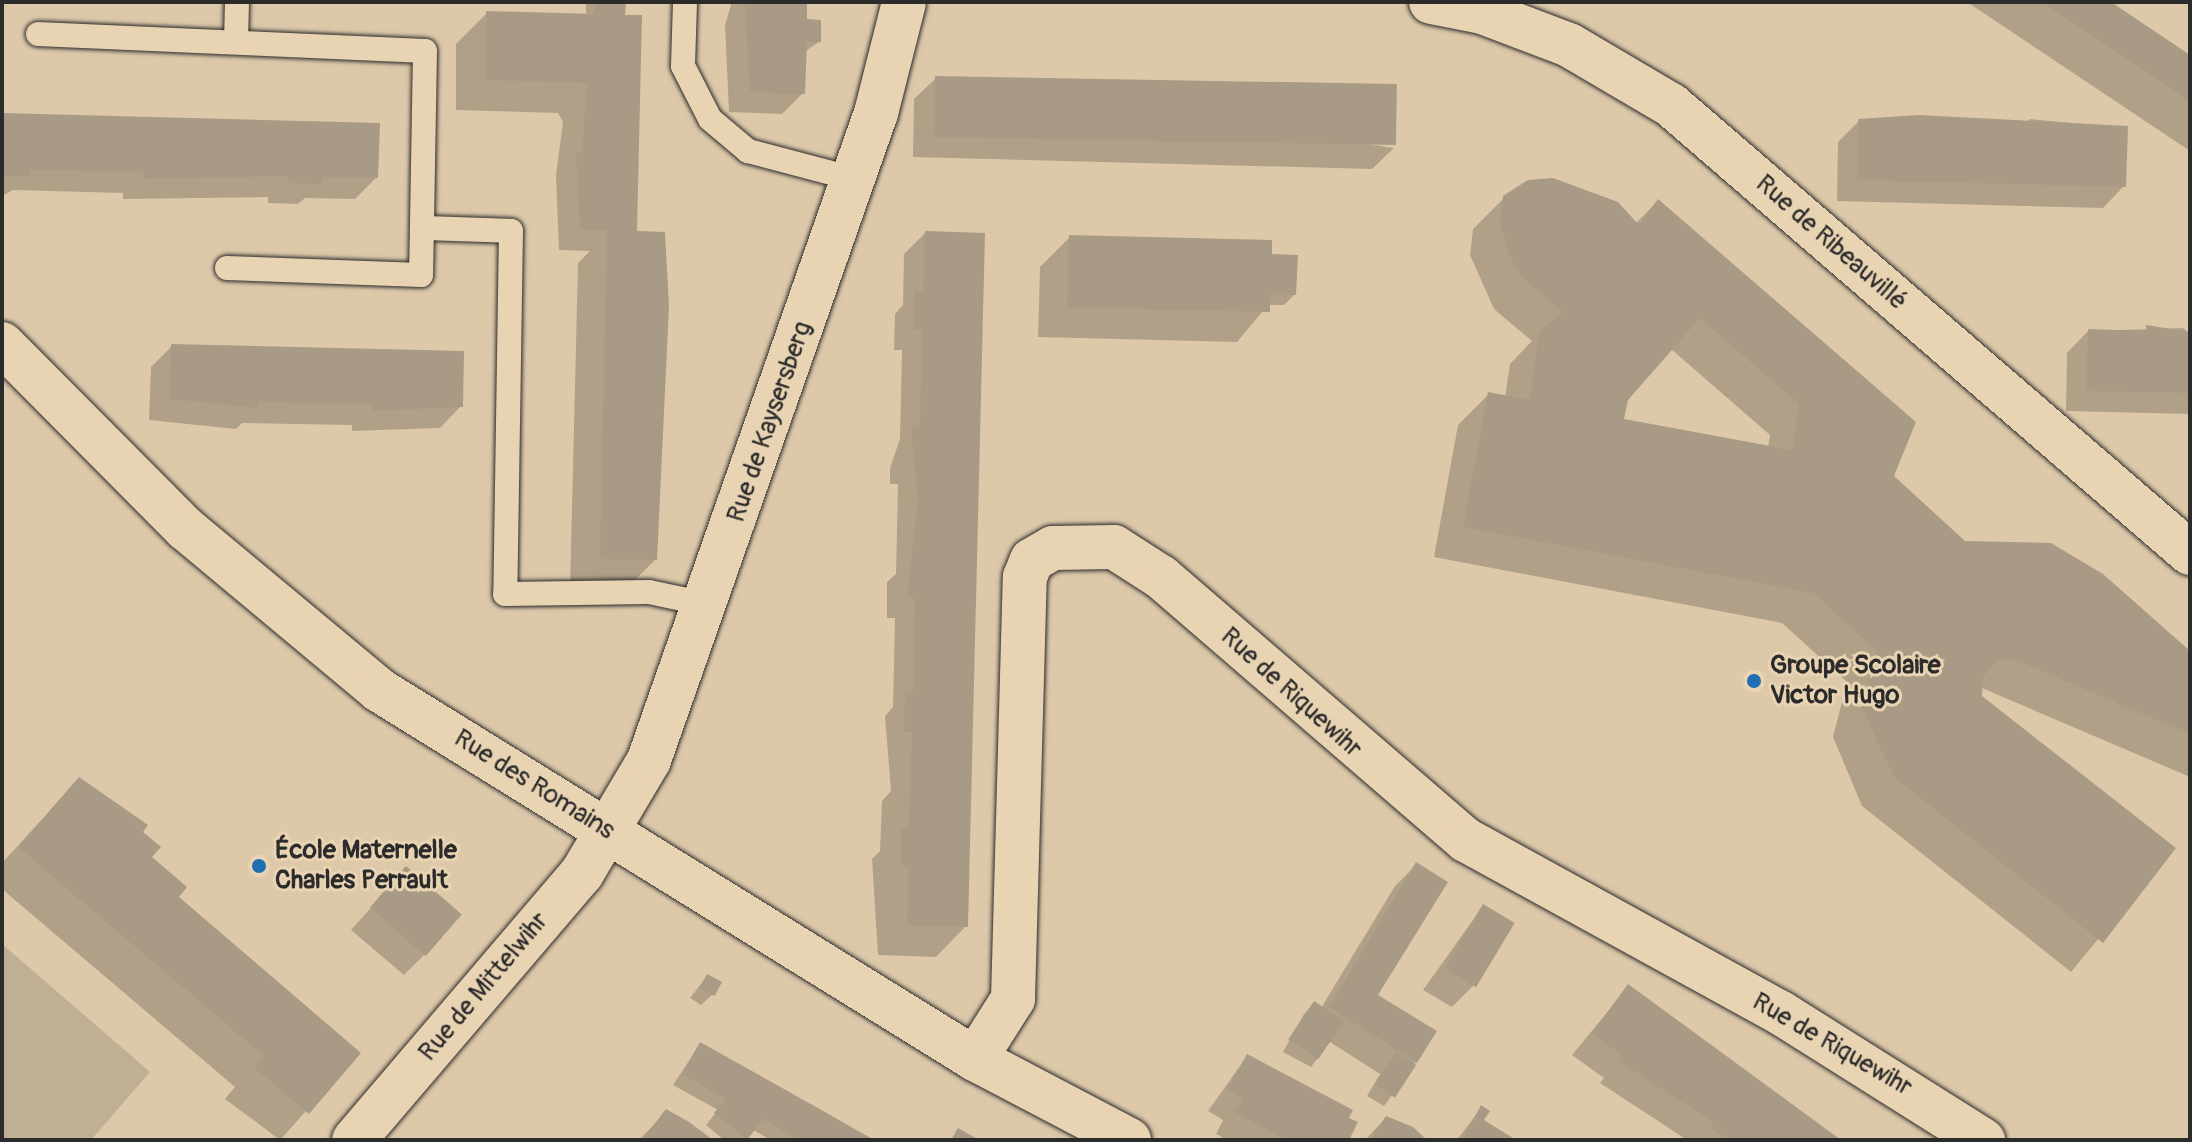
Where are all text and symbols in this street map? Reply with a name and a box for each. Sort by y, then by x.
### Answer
street label: Rue de Ribeauvillé [1749,169,1913,317]
street label: Rue de Kaysersberg [721,318,819,526]
street label: Rue de Riquewihr [1214,621,1368,765]
place label: Groupe Scolaire Victor Hugo [1770,650,1941,712]
marker: Groupe Scolaire Victor Hugo [1745,672,1763,690]
street label: Rue des Romains [448,723,620,847]
place label: École Maternelle Charles Perrault [275,835,457,896]
marker: École Maternelle Charles Perrault [250,857,268,875]
street label: Rue de Mittelwihr [413,906,555,1068]
street label: Rue de Riquewihr [1746,987,1918,1103]

